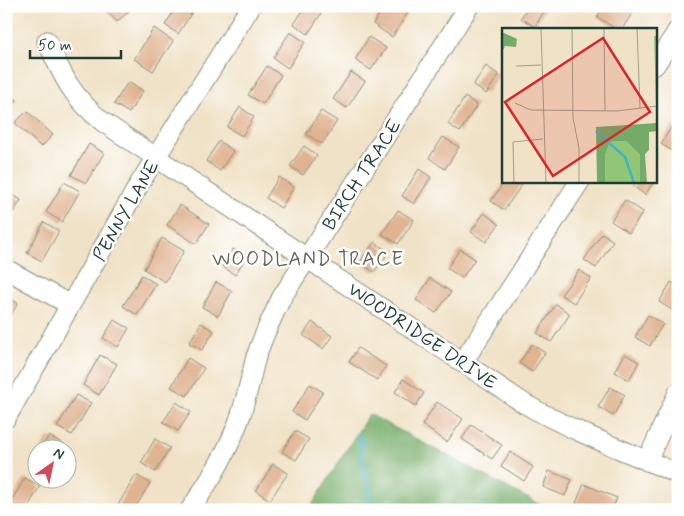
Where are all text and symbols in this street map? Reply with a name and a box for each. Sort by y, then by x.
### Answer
scale bar [30,28,121,60]
inset map [502,28,656,182]
text: 50 m [38,36,72,56]
street label: BIRCH TRACE [317,114,408,235]
street label: PENNY LANE [87,155,165,266]
district label: WOODLAND TRACE [212,246,404,273]
street label: WOODRIDGE DRIVE [343,277,502,395]
north arrow [28,438,78,488]
text: N [50,444,67,464]

